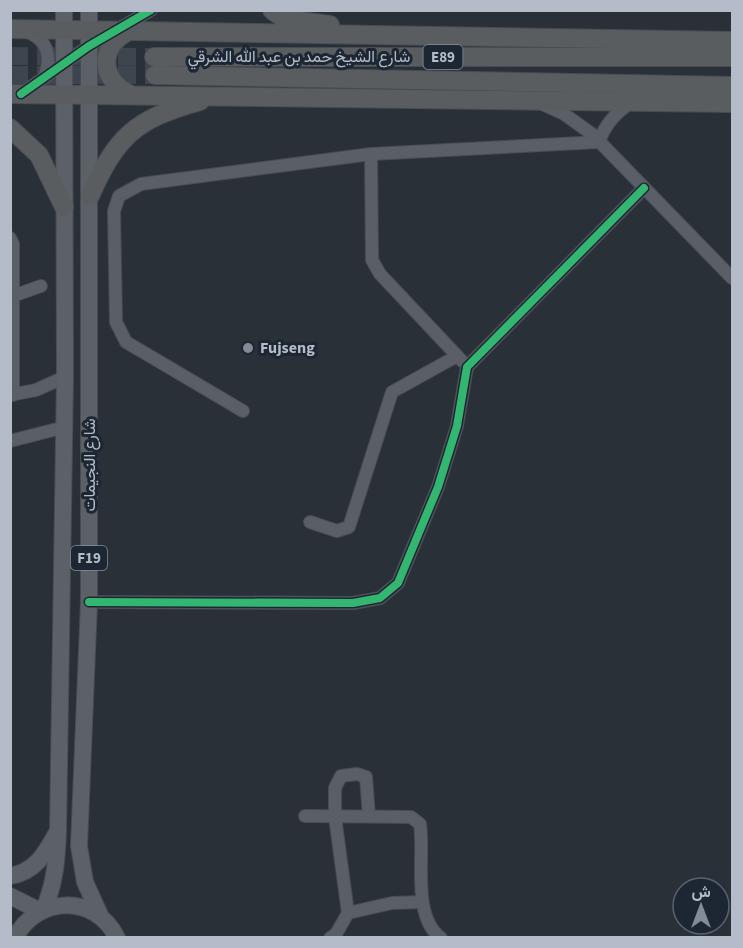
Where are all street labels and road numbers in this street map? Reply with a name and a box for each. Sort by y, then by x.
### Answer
road number: E89 [424,45,462,69]
street label: شارع الشيخ حمد بن عبد الله الشرقي [188,46,410,70]
street label: شارع النجيمات [79,418,101,512]
road number: F19 [71,546,107,570]

